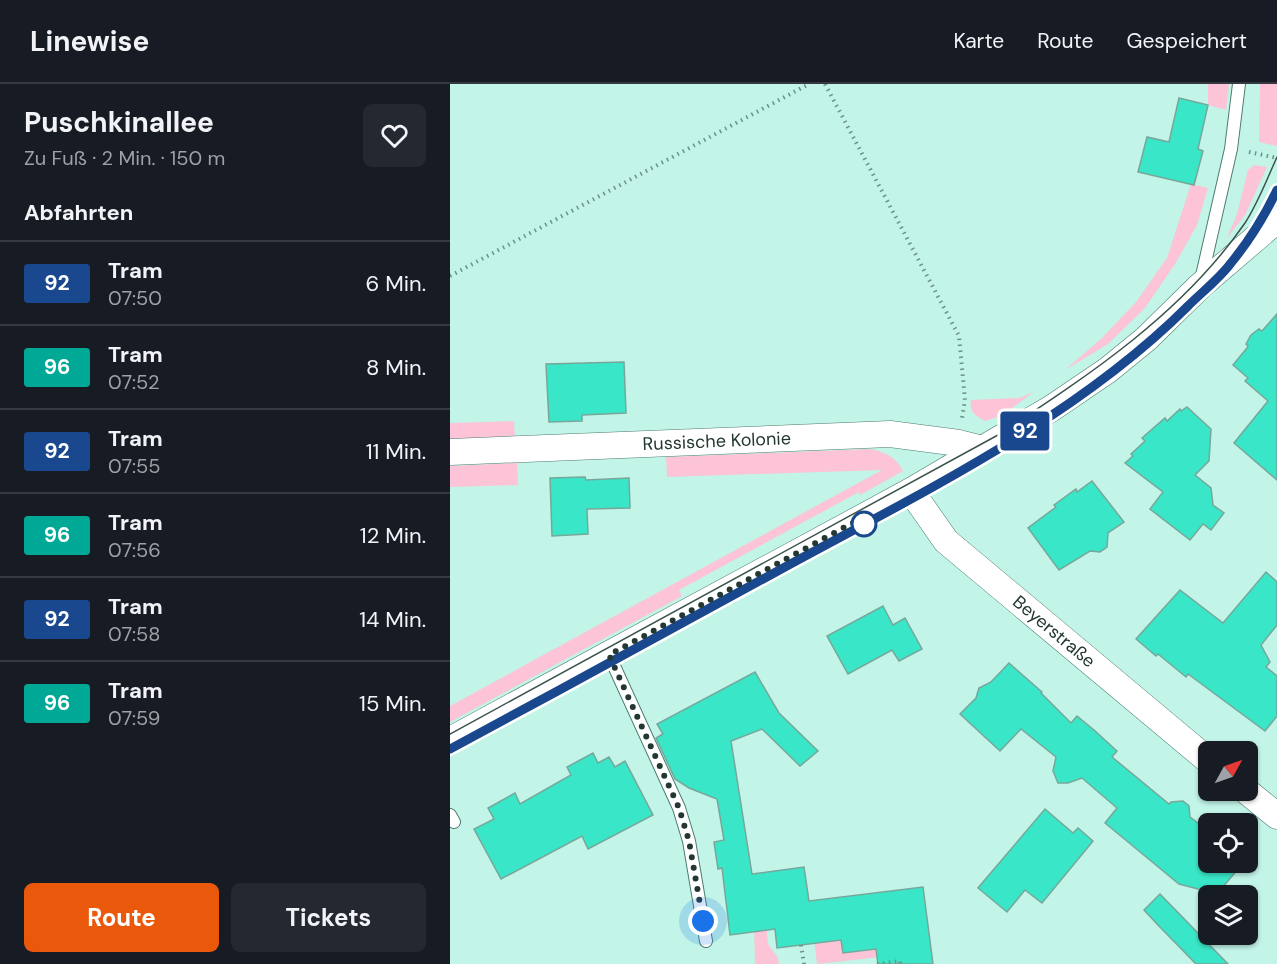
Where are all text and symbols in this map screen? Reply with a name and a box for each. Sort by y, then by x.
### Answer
text: Linewise [30,23,149,60]
text: Karte [953,27,1004,55]
text: Route [1037,27,1093,55]
text: Gespeichert [1126,27,1247,55]
text: Puschkinallee [24,104,214,141]
button: heart [363,104,426,167]
text: Zu Fuß · 2 Min. · 150 m [24,145,225,171]
text: Abfahrten [24,198,133,227]
text: Tram [108,256,163,285]
text: 92 [44,269,70,297]
text: 6 Min. [366,269,426,298]
text: 07:50 [108,285,162,311]
text: Tram [108,340,163,369]
text: 96 [44,353,70,381]
text: 8 Min. [366,353,426,382]
text: 07:52 [108,369,160,395]
line badge: 92 [998,412,1052,450]
text: 92 [1012,417,1038,445]
text: Tram [108,424,163,453]
street label: Russische Kolonie [642,426,791,456]
text: 92 [44,437,70,465]
text: 11 Min. [366,437,426,466]
text: 07:55 [108,453,161,479]
text: Tram [108,508,163,537]
unlabelled marker [851,511,877,537]
text: 96 [44,521,70,549]
text: 12 Min. [360,521,426,550]
text: 07:56 [108,537,161,563]
street label: Beyerstraße [1008,590,1101,673]
text: Tram [108,592,163,621]
text: 92 [44,605,70,633]
text: 14 Min. [359,605,426,634]
text: 07:58 [108,621,160,647]
text: Tram [108,676,163,705]
text: 96 [44,689,70,717]
text: 15 Min. [359,689,426,718]
text: 07:59 [108,705,160,731]
north arrow [1198,741,1258,801]
map controls [1198,741,1258,945]
button: locate [1198,813,1258,873]
button: Route [24,883,219,952]
button: Tickets [231,883,426,952]
button: layers [1198,885,1258,945]
your location [688,906,718,936]

